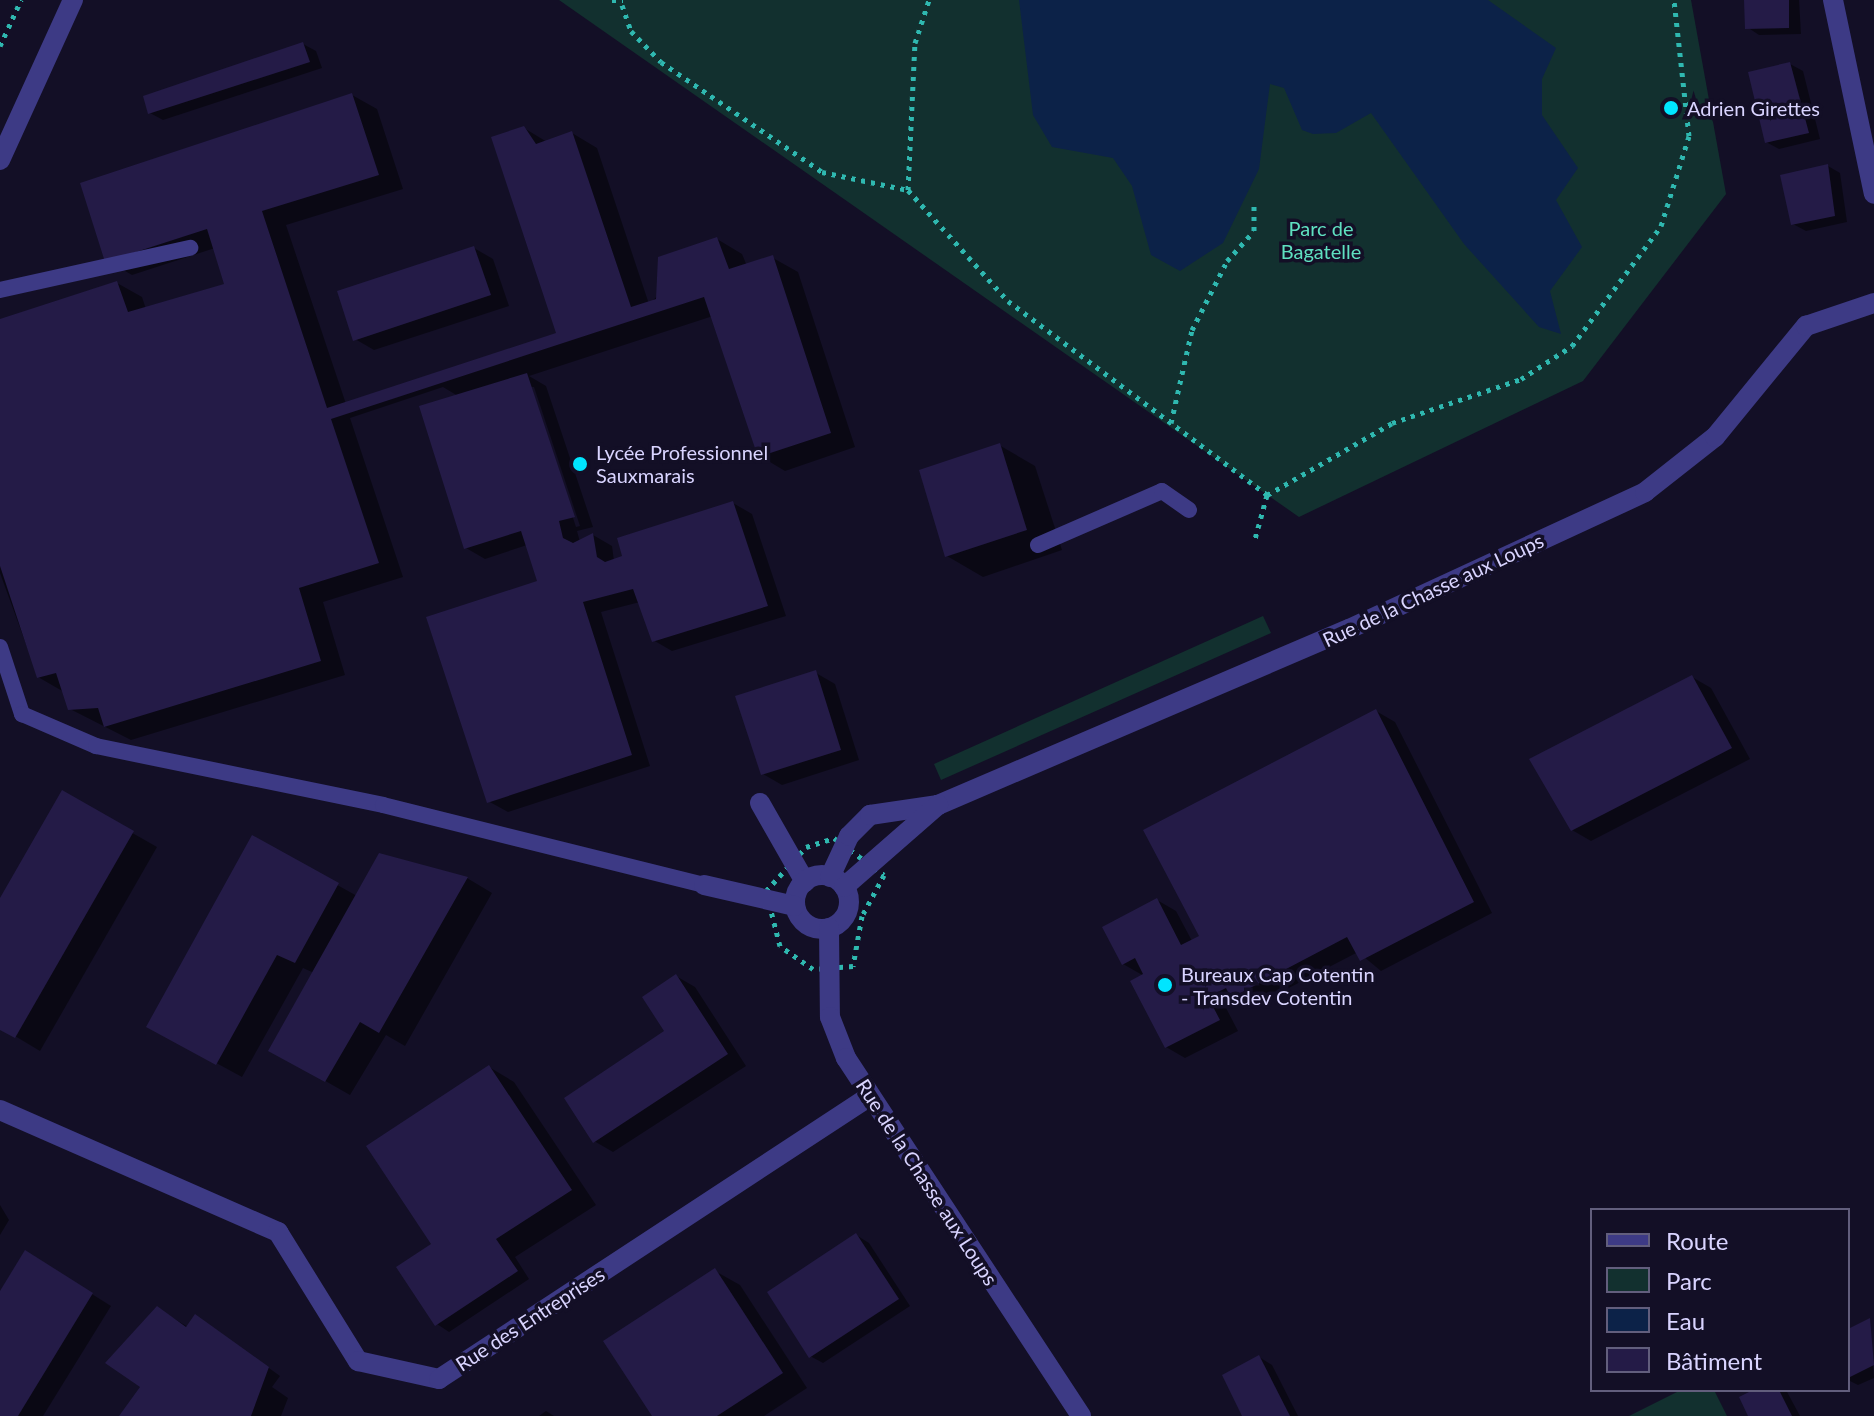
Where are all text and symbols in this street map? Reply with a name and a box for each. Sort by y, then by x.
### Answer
place label: Adrien Girettes [1687,96,1820,120]
marker: Adrien Girettes [1662,99,1680,117]
park label: Parc de Bagatelle [1281,216,1361,263]
place label: Lycée Professionnel Sauxmarais [596,440,768,487]
marker: Lycée Professionnel Sauxmarais [571,455,589,473]
street label: Rue de la Chasse aux Loups [1319,528,1547,652]
place label: Bureaux Cap Cotentin - Transdev Cotentin [1181,962,1375,1009]
marker: Bureaux Cap Cotentin - Transdev Cotentin [1156,976,1174,994]
street label: Rue de la Chasse aux Loups [851,1074,1003,1290]
legend [1590,1208,1850,1392]
text: Route [1666,1226,1728,1255]
street label: Rue des Entreprises [451,1262,609,1376]
text: Parc [1666,1266,1712,1295]
text: Eau [1666,1306,1705,1335]
text: Bâtiment [1666,1346,1762,1375]

